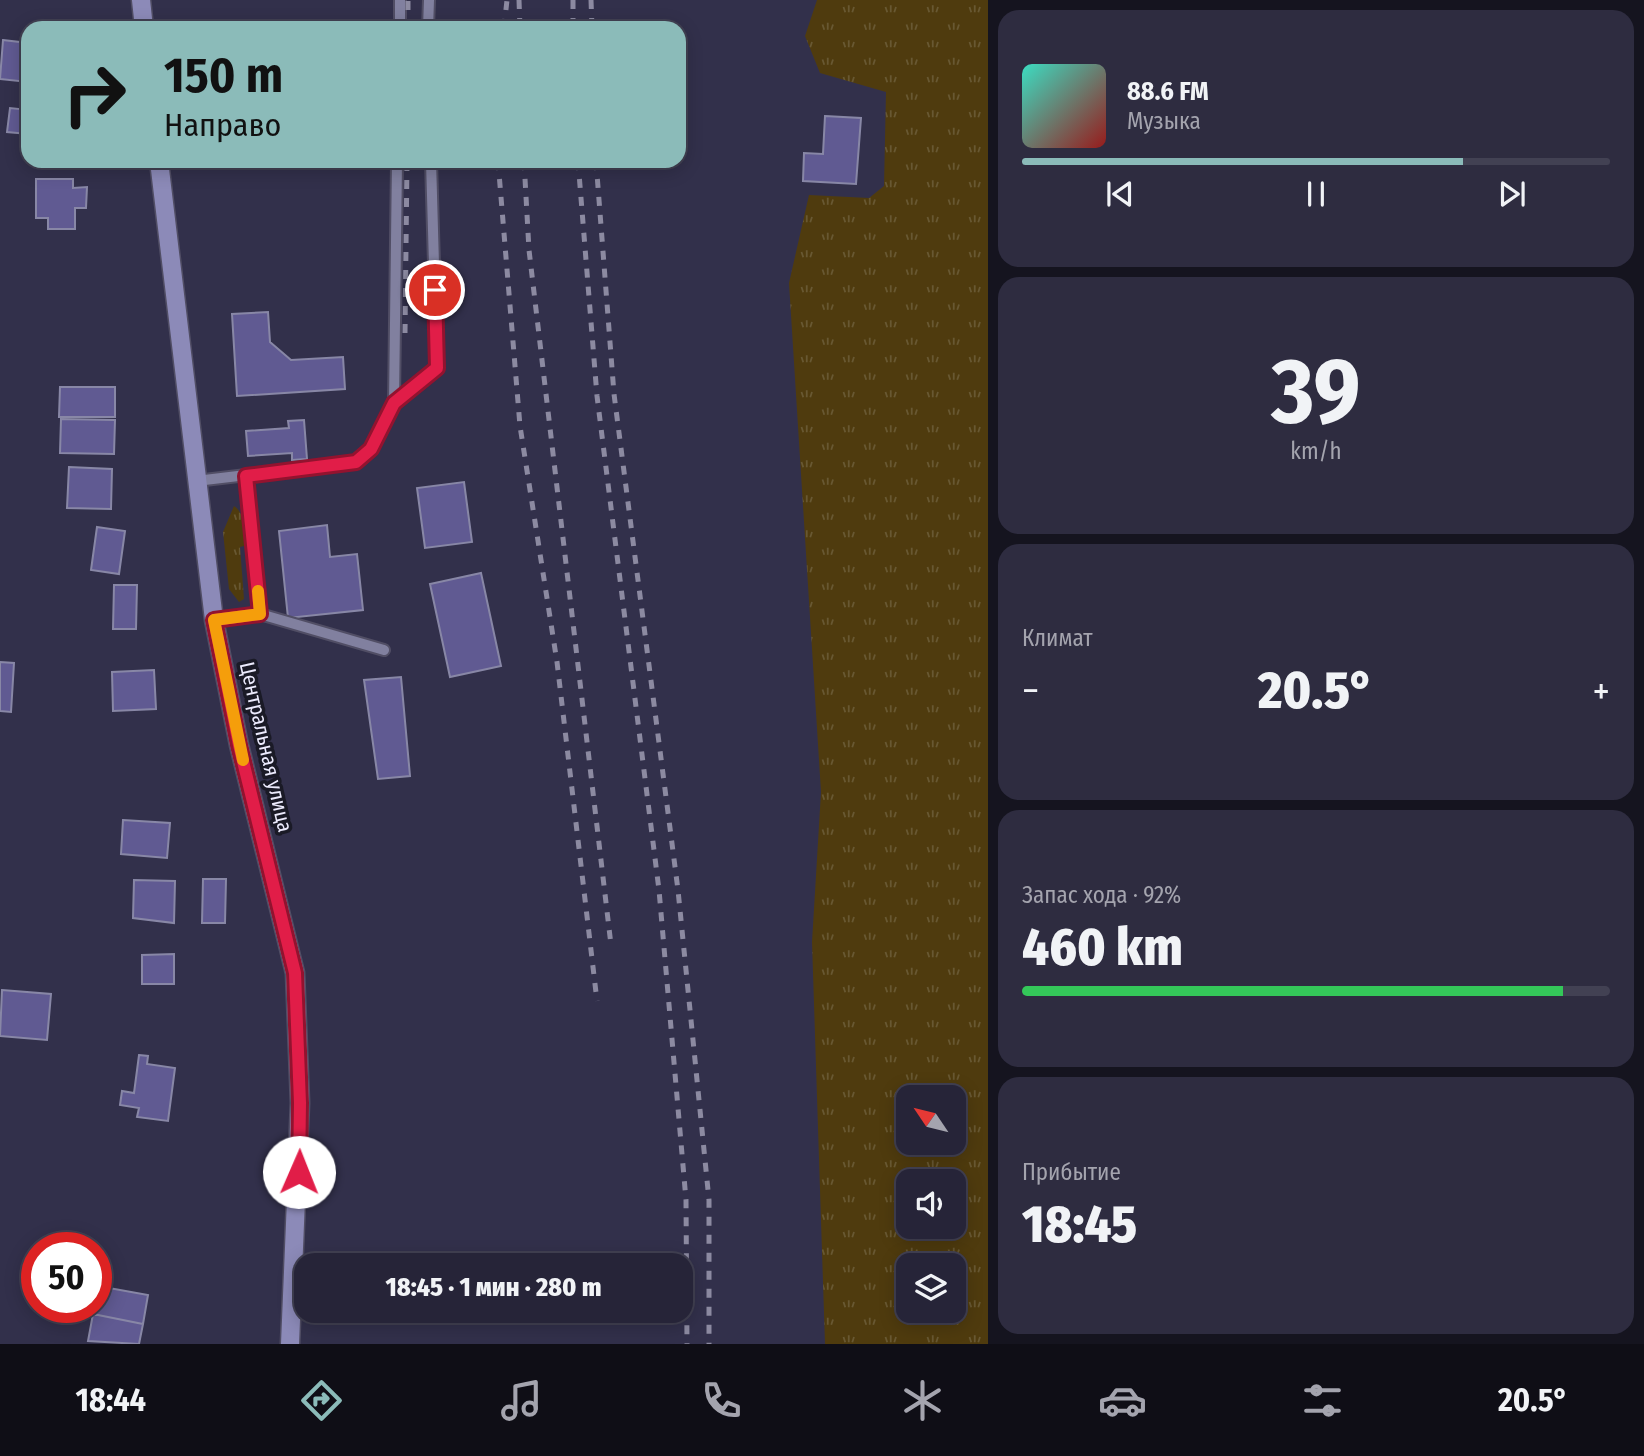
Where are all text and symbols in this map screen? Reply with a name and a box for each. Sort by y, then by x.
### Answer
text: 150 m [164,46,283,105]
icon: right [49,49,140,140]
text: 88.6 FM [1127,76,1209,107]
text: Направо [164,106,281,144]
text: Музыка [1127,107,1201,135]
icon: previous [1101,175,1139,213]
icon: pause [1297,175,1335,213]
icon: next [1493,175,1531,213]
pin [405,260,465,320]
icon: arrive [416,271,454,309]
text: 39 [1271,337,1361,446]
text: km/h [1290,437,1342,465]
text: Климат [1022,624,1093,652]
street label: Центральная улица [234,659,298,835]
text: 20.5° [1258,659,1374,722]
text: − [1022,668,1039,714]
text: + [1593,668,1610,714]
text: Запас хода · 92% [1022,881,1181,909]
text: 460 km [1022,916,1183,979]
north arrow [896,1085,966,1155]
map controls [896,1085,966,1323]
position arrow [262,1135,336,1209]
text: Прибытие [1022,1158,1121,1186]
button: sound [896,1169,966,1239]
text: 18:45 [1022,1193,1137,1256]
speed limit sign: 50 [21,1232,112,1323]
button: layers [896,1253,966,1323]
text: 18:45 · 1 мин · 280 m [386,1272,601,1303]
icon: directions [297,1376,346,1425]
icon: music [497,1376,546,1425]
icon: phone [697,1376,746,1425]
icon: climate [898,1376,947,1425]
icon: car [1098,1376,1147,1425]
icon: filters [1298,1376,1347,1425]
text: 18:44 [76,1381,146,1419]
text: 20.5° [1498,1381,1568,1419]

